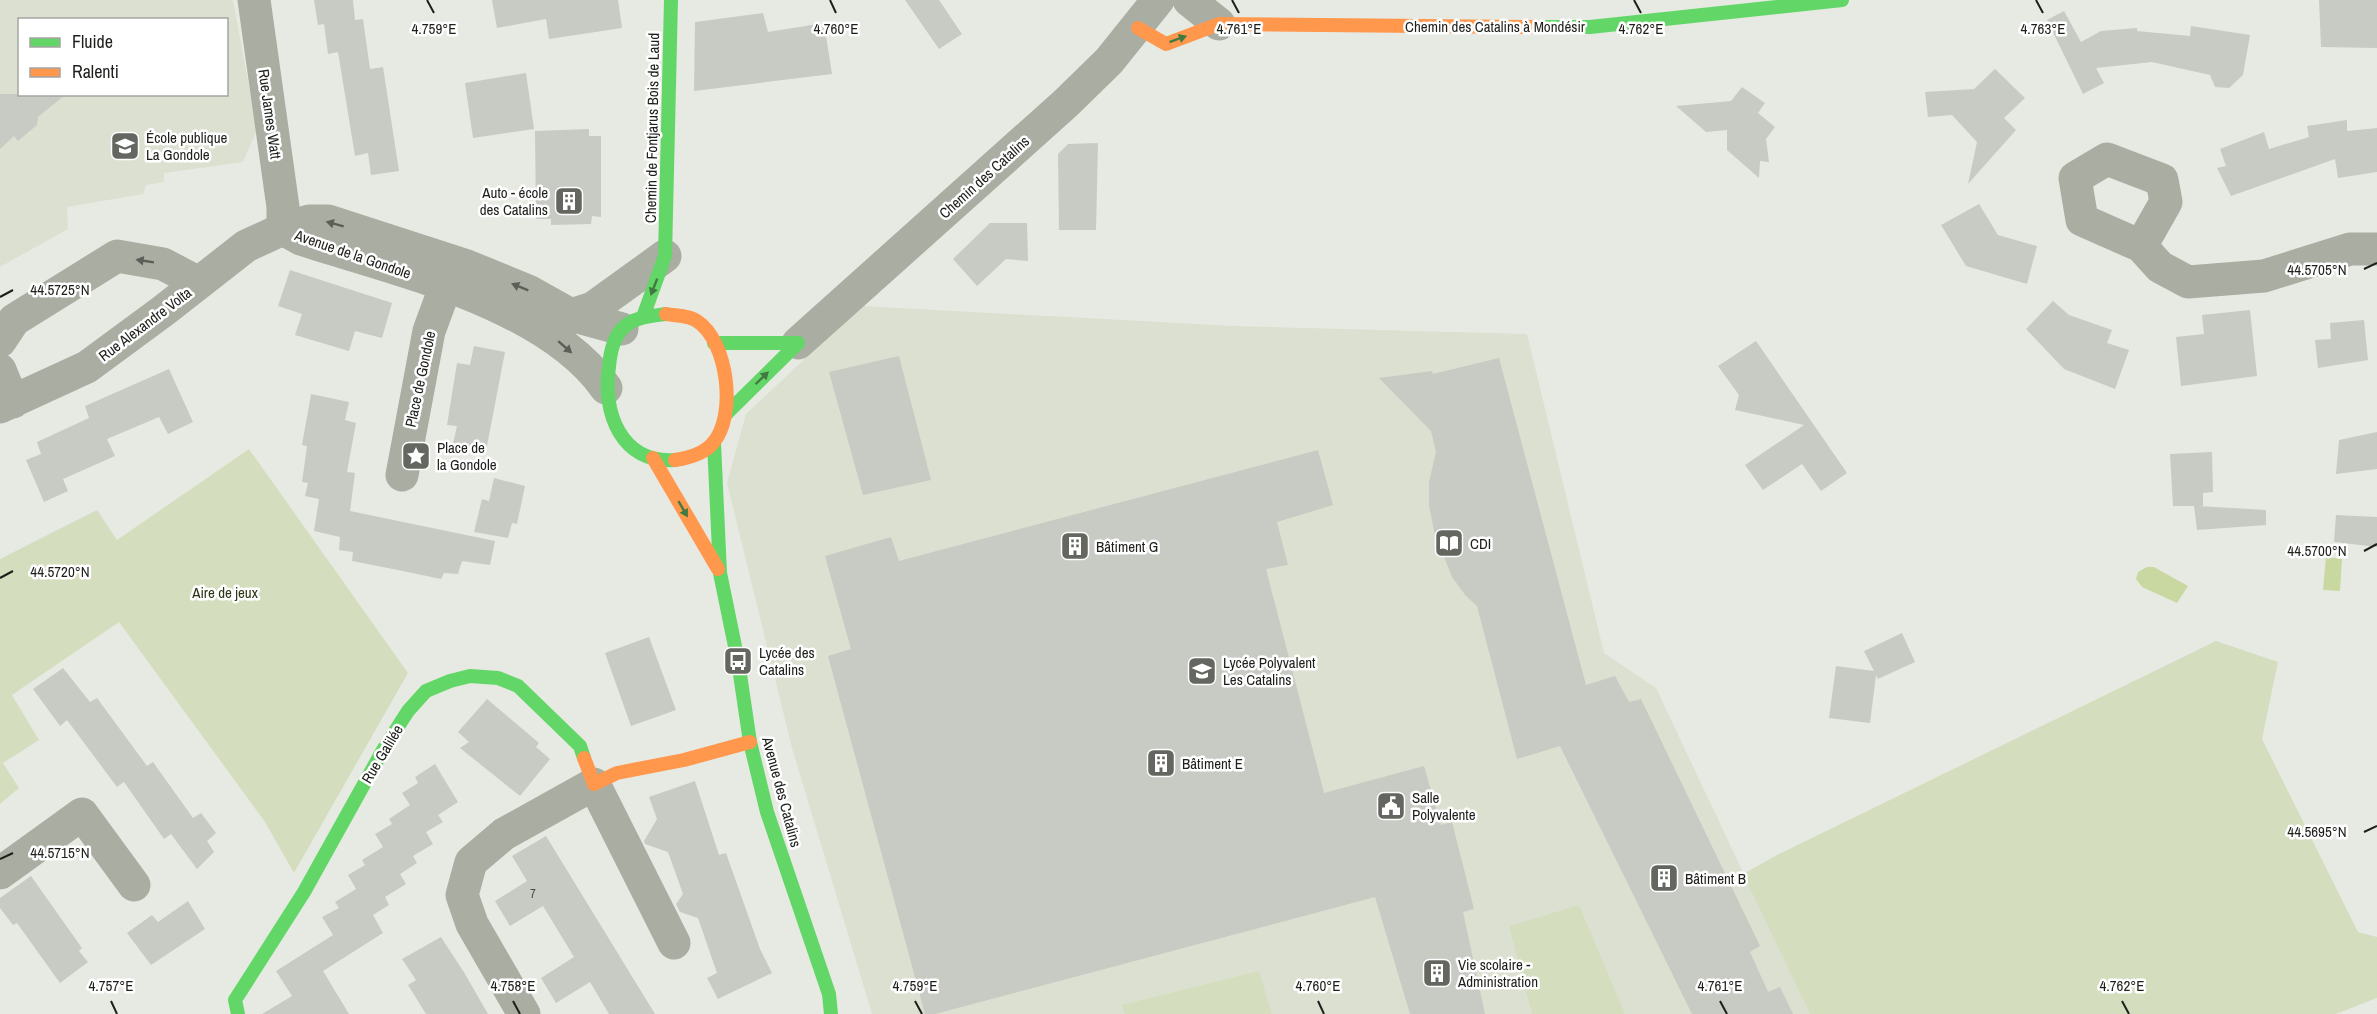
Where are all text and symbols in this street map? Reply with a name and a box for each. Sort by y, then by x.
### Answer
street label: Chemin des Catalins à Mondésir [1405,16,1585,37]
legend [18,18,228,96]
text: 4.759°E [412,18,457,39]
text: 4.760°E [814,18,859,39]
text: 4.761°E [1217,18,1262,39]
text: 4.762°E [1619,18,1664,39]
text: 4.763°E [2021,18,2066,39]
text: Fluide [72,29,113,54]
street label: Chemin de Fontjarus Bois de Laud [640,33,664,223]
one-way arrow [1169,34,1187,44]
text: Ralenti [72,59,119,84]
street label: Rue James Watt [253,68,287,161]
place label: École publique La Gondole [146,127,228,165]
school or university icon: École publique La Gondole [109,130,141,162]
street label: Chemin des Catalins [934,131,1034,223]
place label: Auto - école des Catalins [480,182,548,220]
building icon: Auto - école des Catalins [553,185,585,217]
one-way arrow [326,219,344,228]
street label: Avenue de la Gondole [291,224,414,284]
one-way arrow [136,256,155,265]
text: 44.5705°N [2287,259,2347,280]
one-way arrow [649,278,659,296]
text: 44.5725°N [30,279,90,300]
street label: Rue Alexandre Volta [94,282,196,366]
one-way arrow [510,282,528,292]
street label: Place de Gondole [400,329,440,429]
one-way arrow [557,340,573,353]
one-way arrow [754,372,768,386]
place label: Place de la Gondole [437,437,497,475]
place icon: Place de la Gondole [400,440,432,472]
one-way arrow [677,501,688,517]
library icon: CDI [1433,527,1465,559]
building icon: Bâtiment G [1059,530,1091,562]
place label: CDI [1470,533,1491,554]
place label: Bâtiment G [1096,536,1158,557]
text: 44.5700°N [2287,540,2347,561]
text: 44.5720°N [30,561,90,582]
park label: Aire de jeux [191,582,259,603]
place label: Lycée des Catalins [759,642,815,680]
bus stop icon: Lycée des Catalins [722,645,754,677]
place label: Lycée Polyvalent Les Catalins [1223,652,1316,690]
school or university icon: Lycée Polyvalent Les Catalins [1186,655,1218,687]
street label: Rue Galilée [356,721,408,787]
street label: Avenue des Catalins [757,734,807,849]
building icon: Bâtiment E [1145,747,1177,779]
place label: Bâtiment E [1182,753,1243,774]
place label: Salle Polyvalente [1412,787,1476,825]
public building icon: Salle Polyvalente [1375,790,1407,822]
text: 44.5695°N [2287,821,2347,842]
text: 44.5715°N [30,842,90,863]
building icon: Bâtiment B [1648,862,1680,894]
place label: Bâtiment B [1685,868,1746,889]
house number: 7 [530,886,536,902]
place label: Vie scolaire - Administration [1457,954,1538,992]
building icon: Vie scolaire - Administration [1421,957,1453,989]
text: 4.757°E [89,975,134,996]
text: 4.758°E [491,975,536,996]
text: 4.759°E [893,975,938,996]
text: 4.760°E [1296,975,1341,996]
text: 4.761°E [1698,975,1743,996]
text: 4.762°E [2100,975,2145,996]

